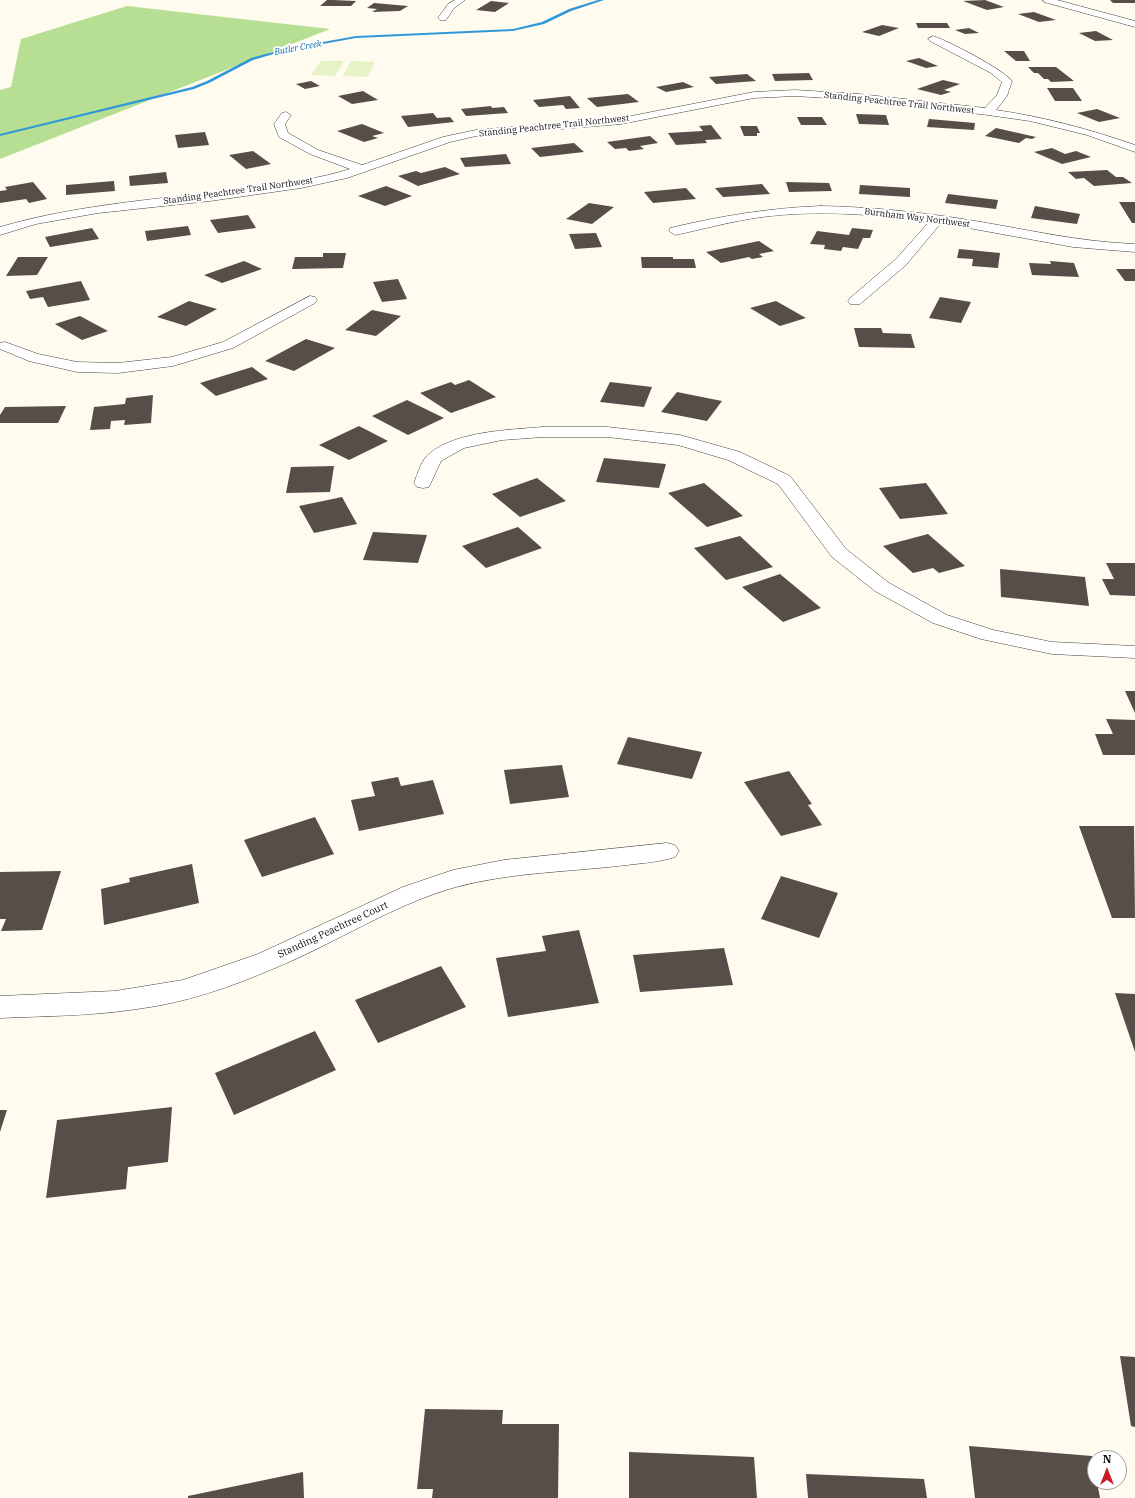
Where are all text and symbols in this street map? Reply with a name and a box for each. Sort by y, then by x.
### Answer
water label: Butler Creek [273,38,323,58]
street label: Standing Peachtree Trail Northwest [823,90,975,116]
street label: Standing Peachtree Trail Northwest [478,113,630,139]
street label: Standing Peachtree Trail Northwest [163,175,313,207]
street label: Burnham Way Northwest [864,206,970,230]
street label: Standing Peachtree Court [276,899,390,961]
north arrow [1087,1450,1127,1490]
text: N [1103,1452,1111,1466]

